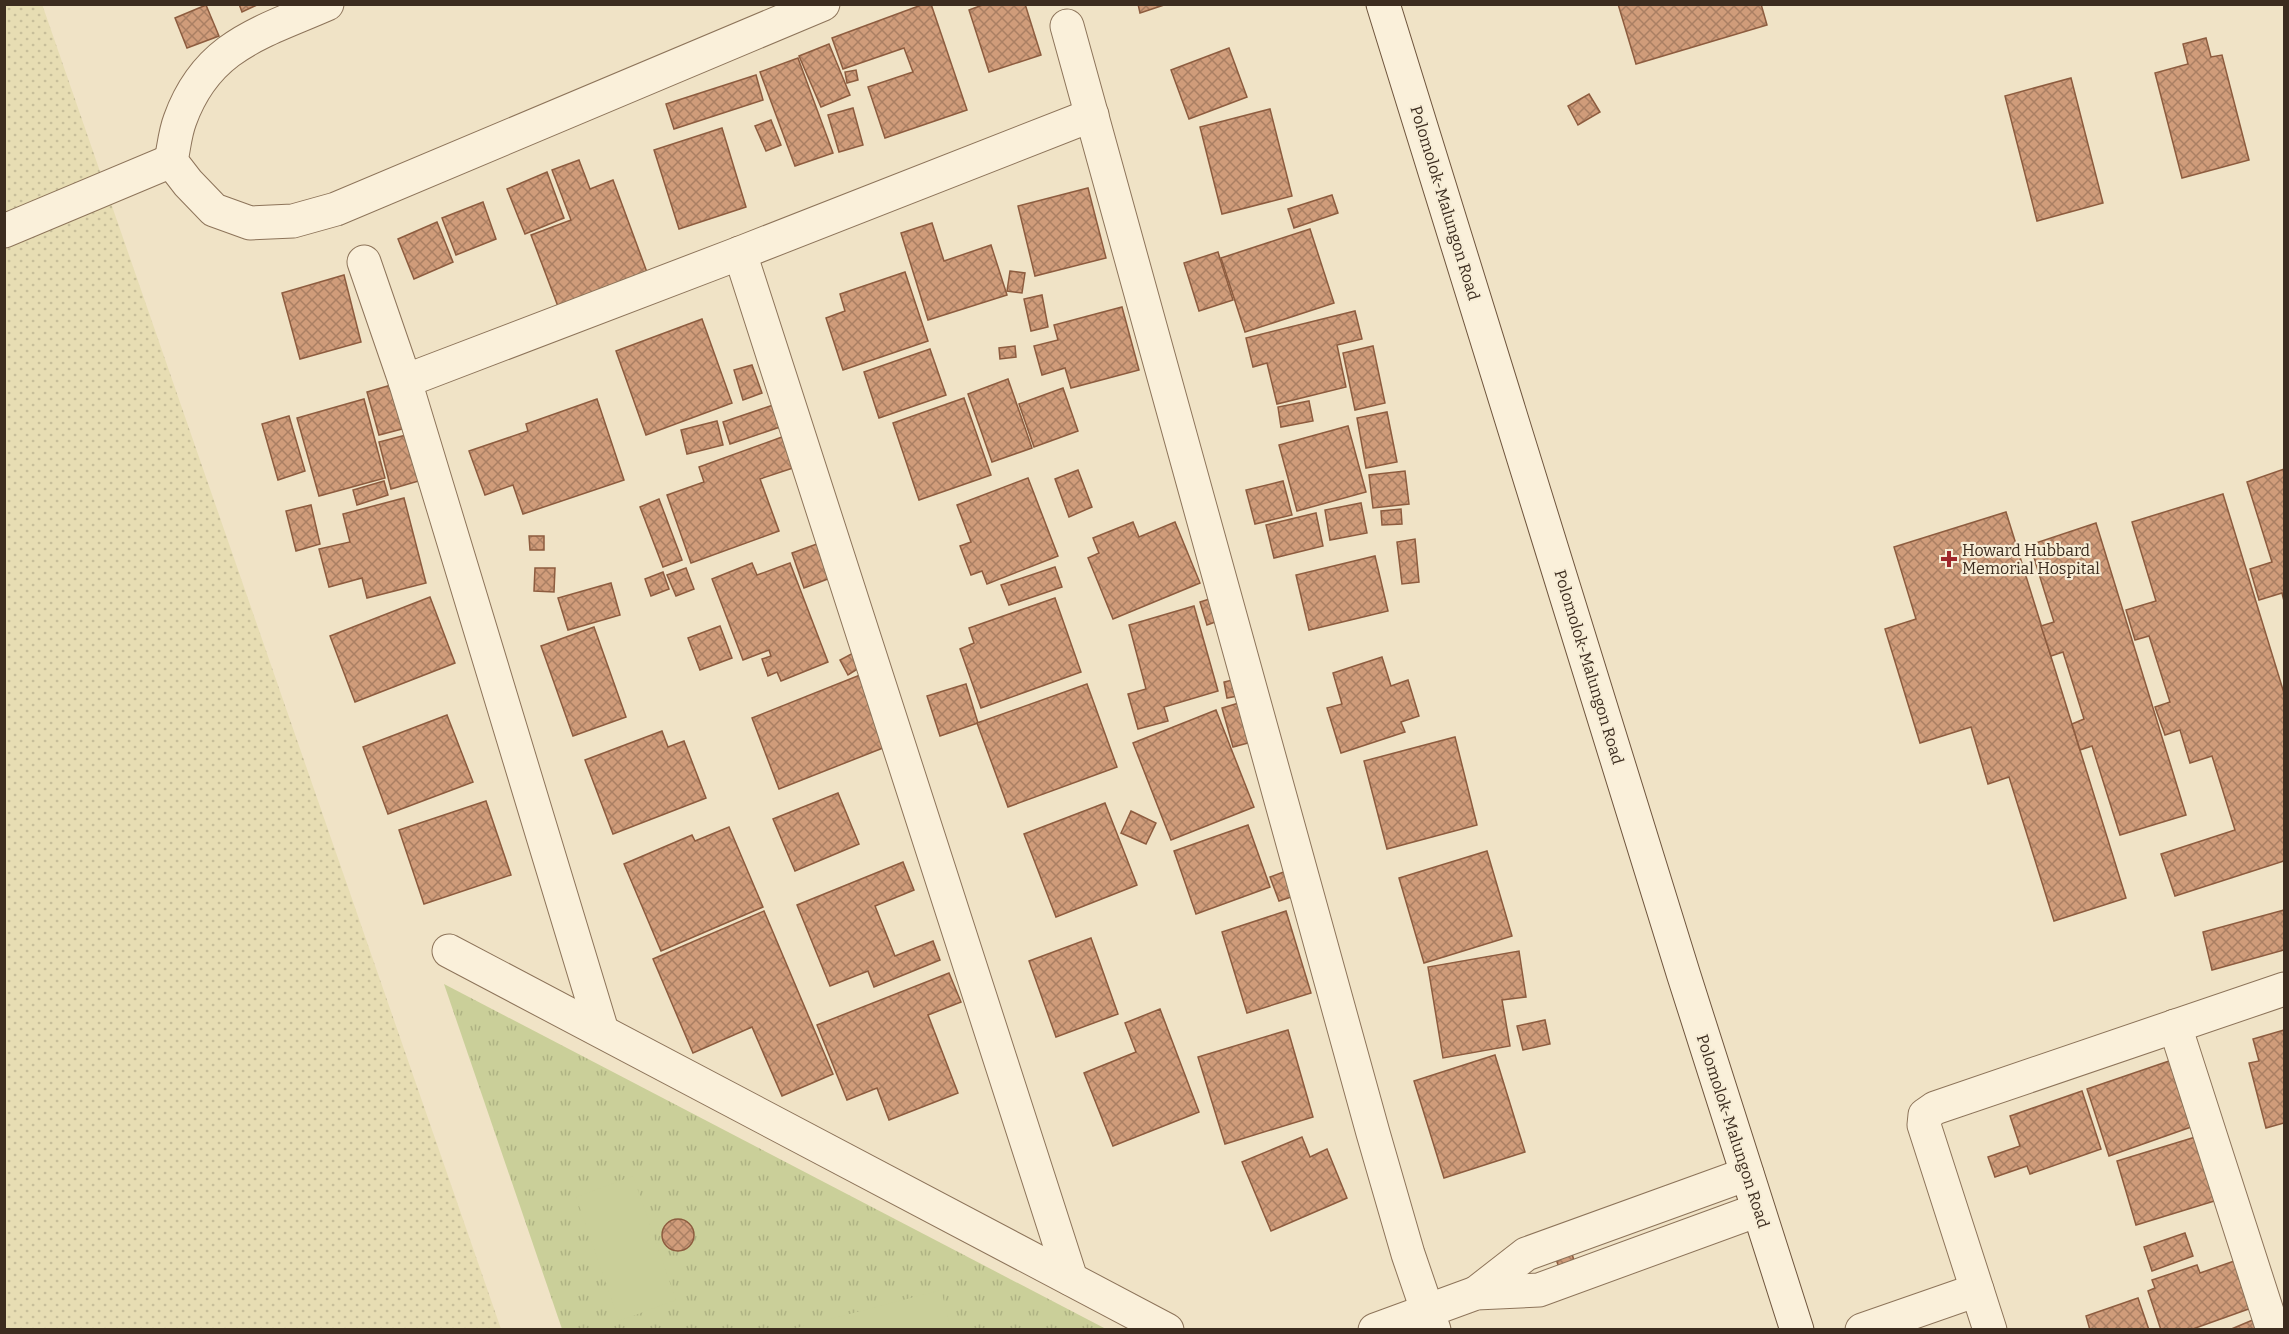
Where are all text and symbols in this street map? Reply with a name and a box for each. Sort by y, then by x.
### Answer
street label: Polomolok-Malungon Road [1406,103,1484,303]
place label: Howard Hubbard Memorial Hospital [1962,541,2100,578]
marker: Howard Hubbard Memorial Hospital [1940,550,1958,568]
street label: Polomolok-Malungon Road [1550,567,1628,767]
street label: Polomolok-Malungon Road [1693,1032,1773,1231]

